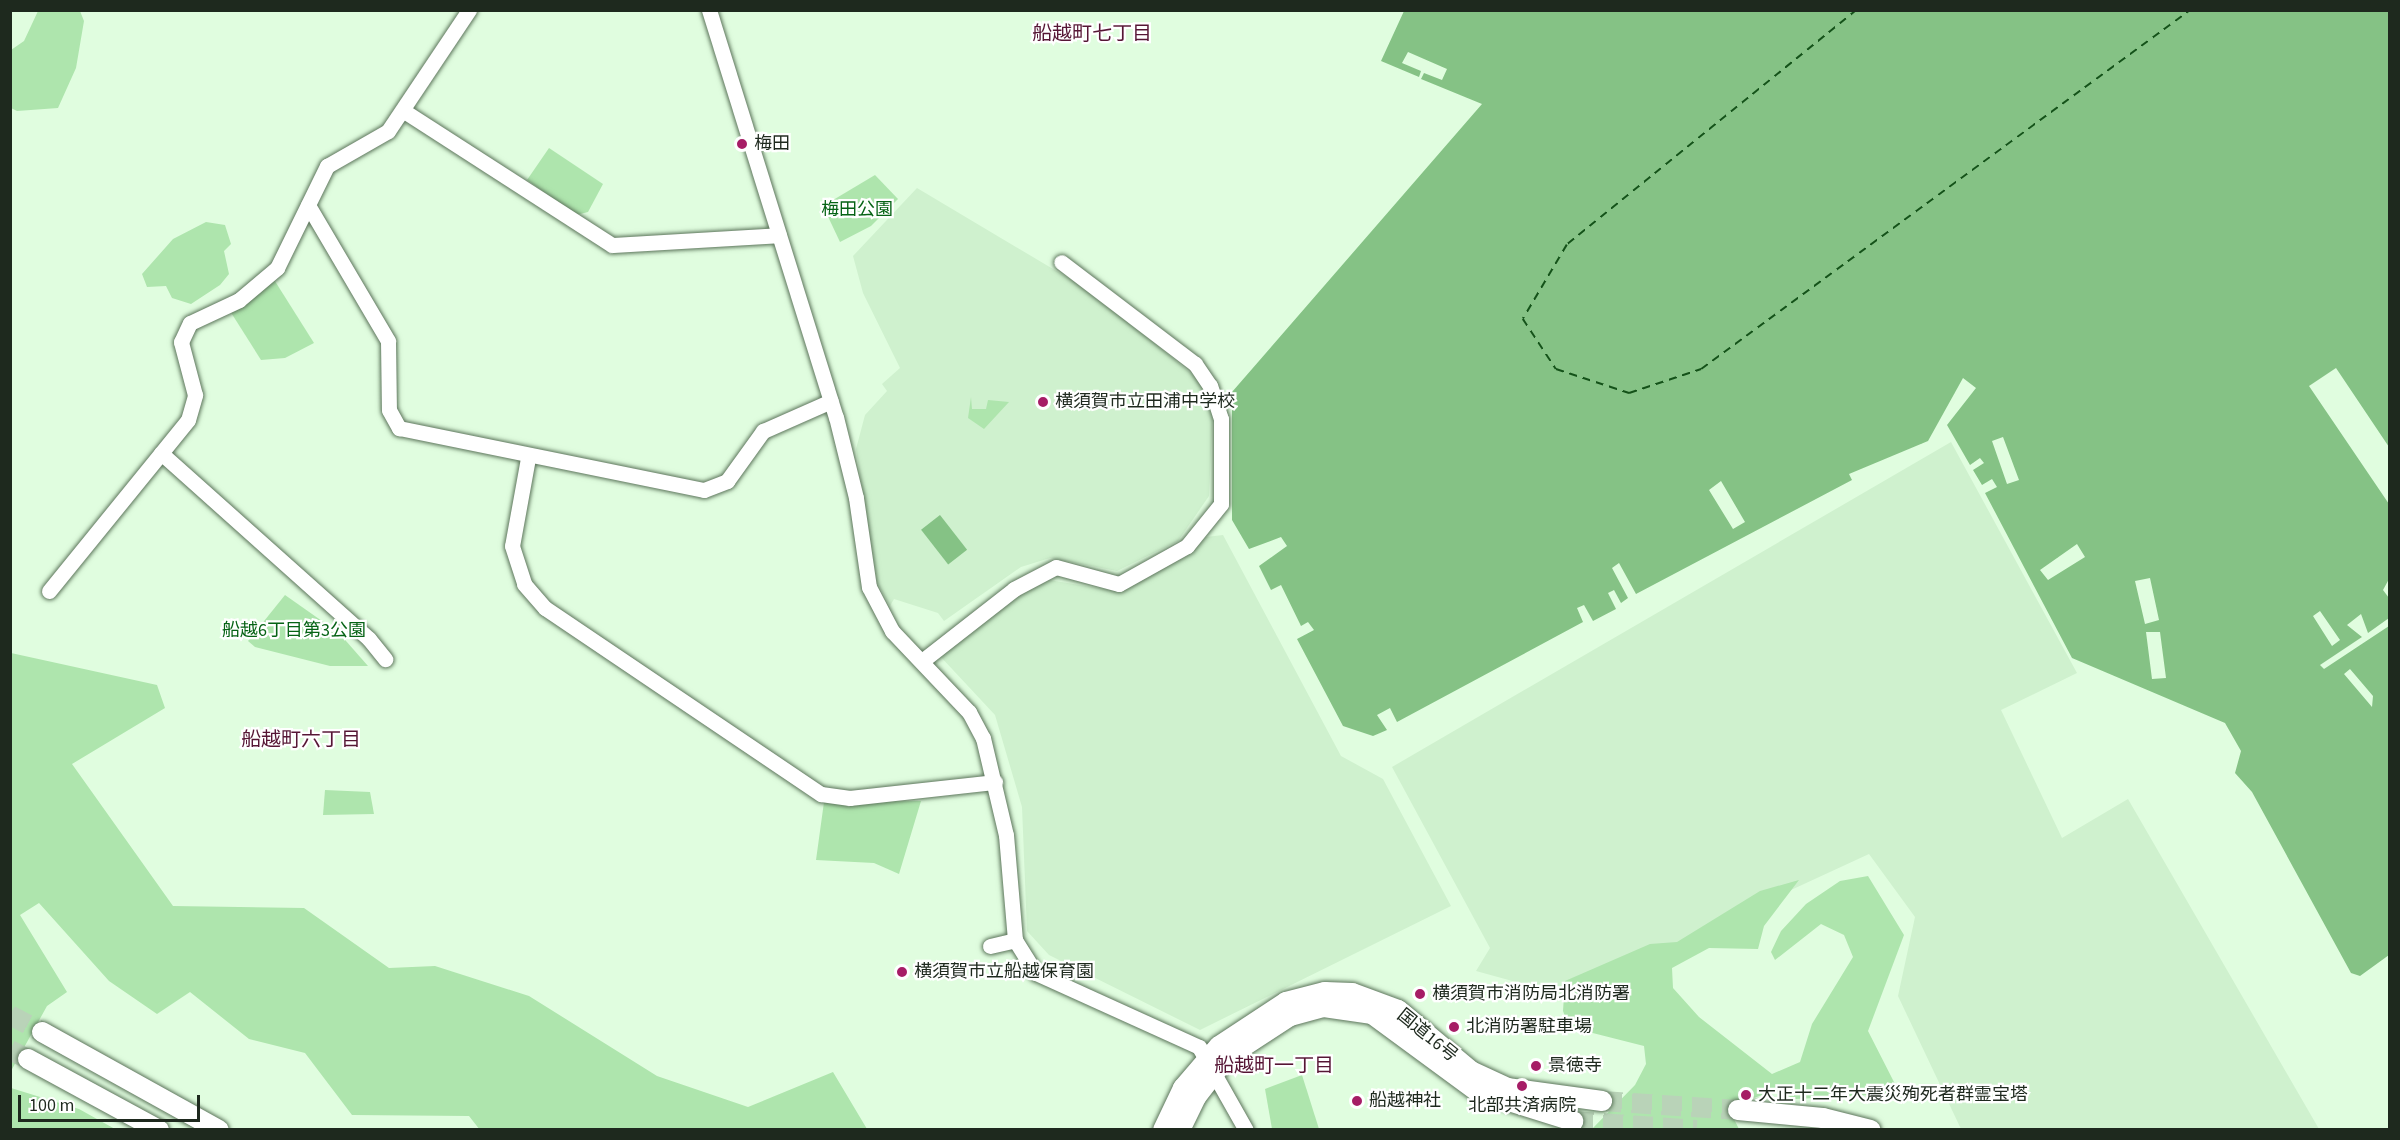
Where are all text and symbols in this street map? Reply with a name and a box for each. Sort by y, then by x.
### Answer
district label: 船越町七丁目 [1032,22,1152,46]
place label: 梅田 [754,133,790,155]
marker: 梅田 [735,137,749,151]
park label: 梅田公園 [821,199,893,221]
place label: 横須賀市立田浦中学校 [1055,391,1235,413]
marker: 横須賀市立田浦中学校 [1036,395,1050,409]
park label: 船越6丁目第3公園 [222,620,366,642]
district label: 船越町六丁目 [241,728,361,752]
place label: 横須賀市立船越保育園 [914,961,1094,983]
marker: 横須賀市立船越保育園 [895,965,909,979]
place label: 横須賀市消防局北消防署 [1432,983,1630,1005]
marker: 横須賀市消防局北消防署 [1413,987,1427,1001]
street label: 国道16号 [1392,1005,1462,1067]
place label: 北消防署駐車場 [1466,1016,1592,1038]
marker: 北消防署駐車場 [1447,1020,1461,1034]
district label: 船越町一丁目 [1214,1054,1334,1078]
place label: 景徳寺 [1548,1055,1602,1077]
marker: 景徳寺 [1529,1059,1543,1073]
marker: 北部共済病院 [1515,1079,1529,1093]
scale bar [21,1083,202,1121]
place label: 大正十二年大震災殉死者群霊宝塔 [1758,1084,2028,1106]
marker: 大正十二年大震災殉死者群霊宝塔 [1739,1088,1753,1102]
place label: 船越神社 [1369,1090,1441,1112]
text: 100 m [29,1093,74,1118]
marker: 船越神社 [1350,1094,1364,1108]
place label: 北部共済病院 [1468,1095,1576,1117]

